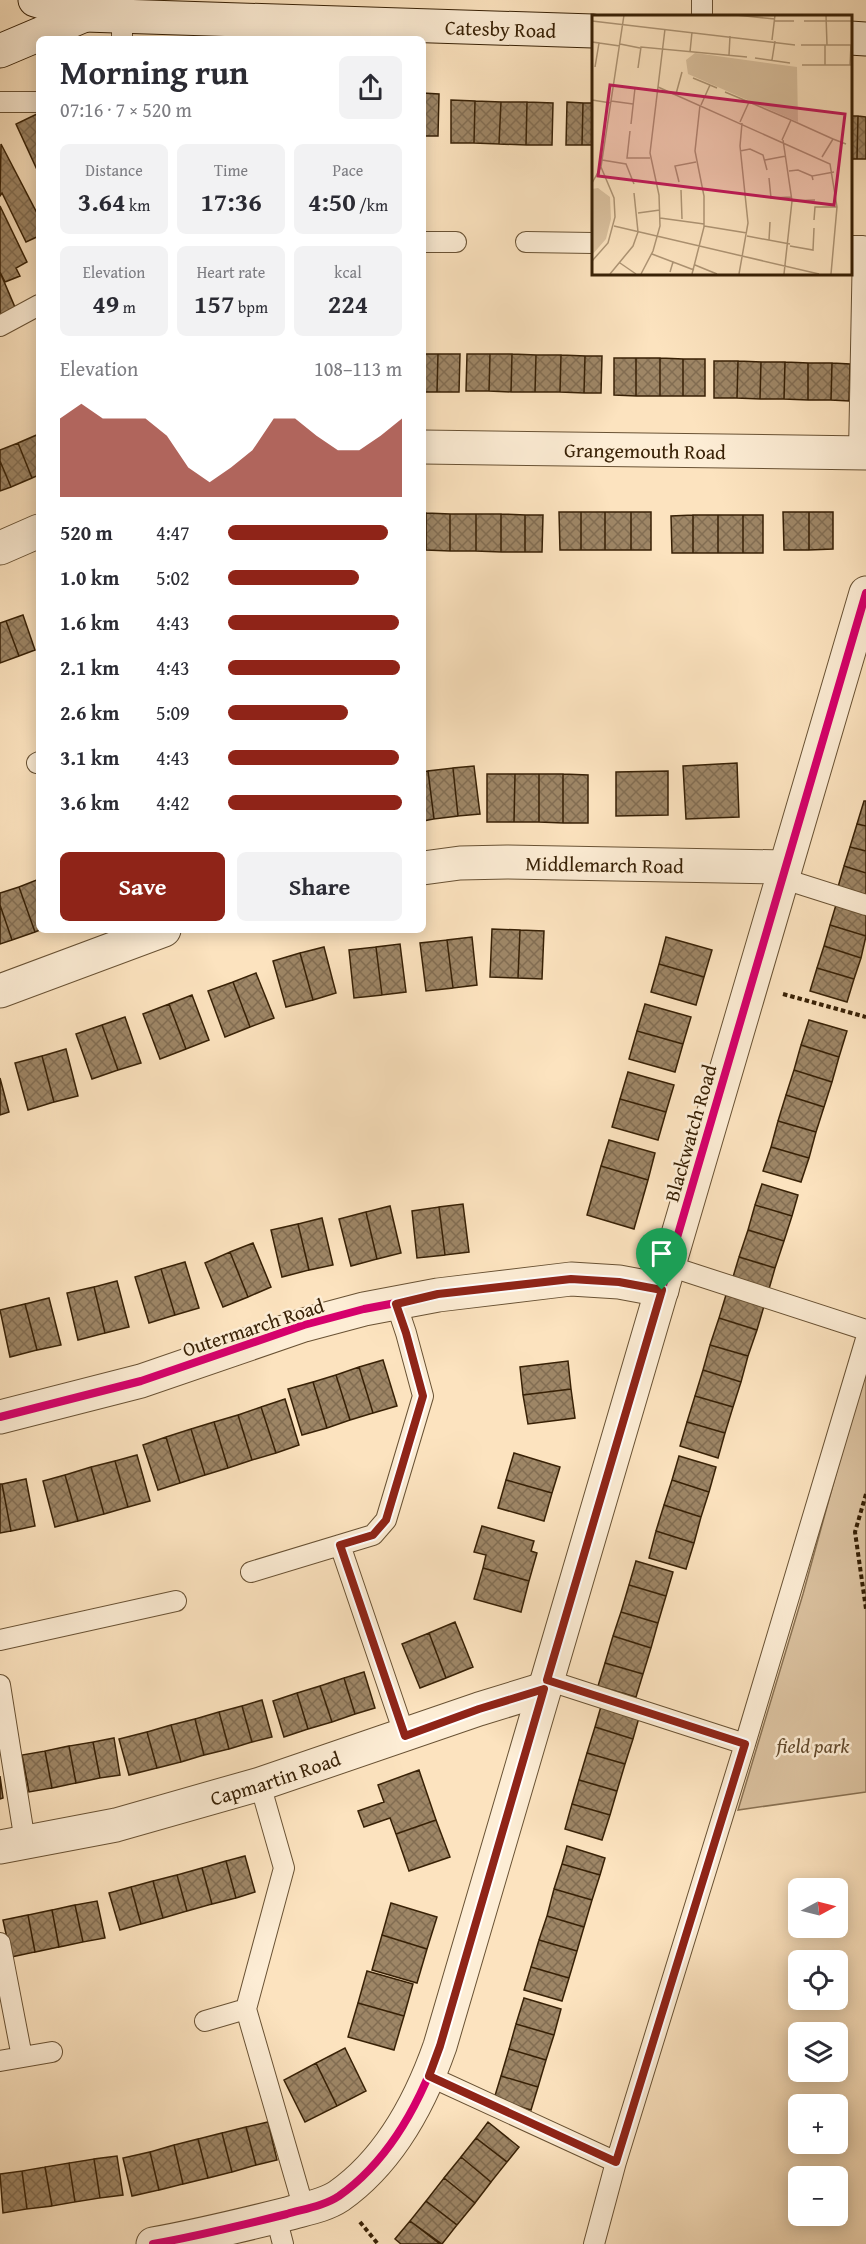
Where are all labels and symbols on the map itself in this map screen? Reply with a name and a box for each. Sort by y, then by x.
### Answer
street label: Catesby Road [444,12,557,44]
inset map [592,15,851,274]
street label: Grangemouth Road [564,434,726,466]
street label: Middlemarch Road [525,848,684,880]
street label: Blackwatch Road [657,1061,724,1205]
pin [636,1228,687,1290]
street label: Outermarch Road [178,1290,328,1364]
park label: field park [776,1731,850,1760]
street label: Capmartin Road [207,1743,344,1812]
north arrow [788,1878,848,1938]

